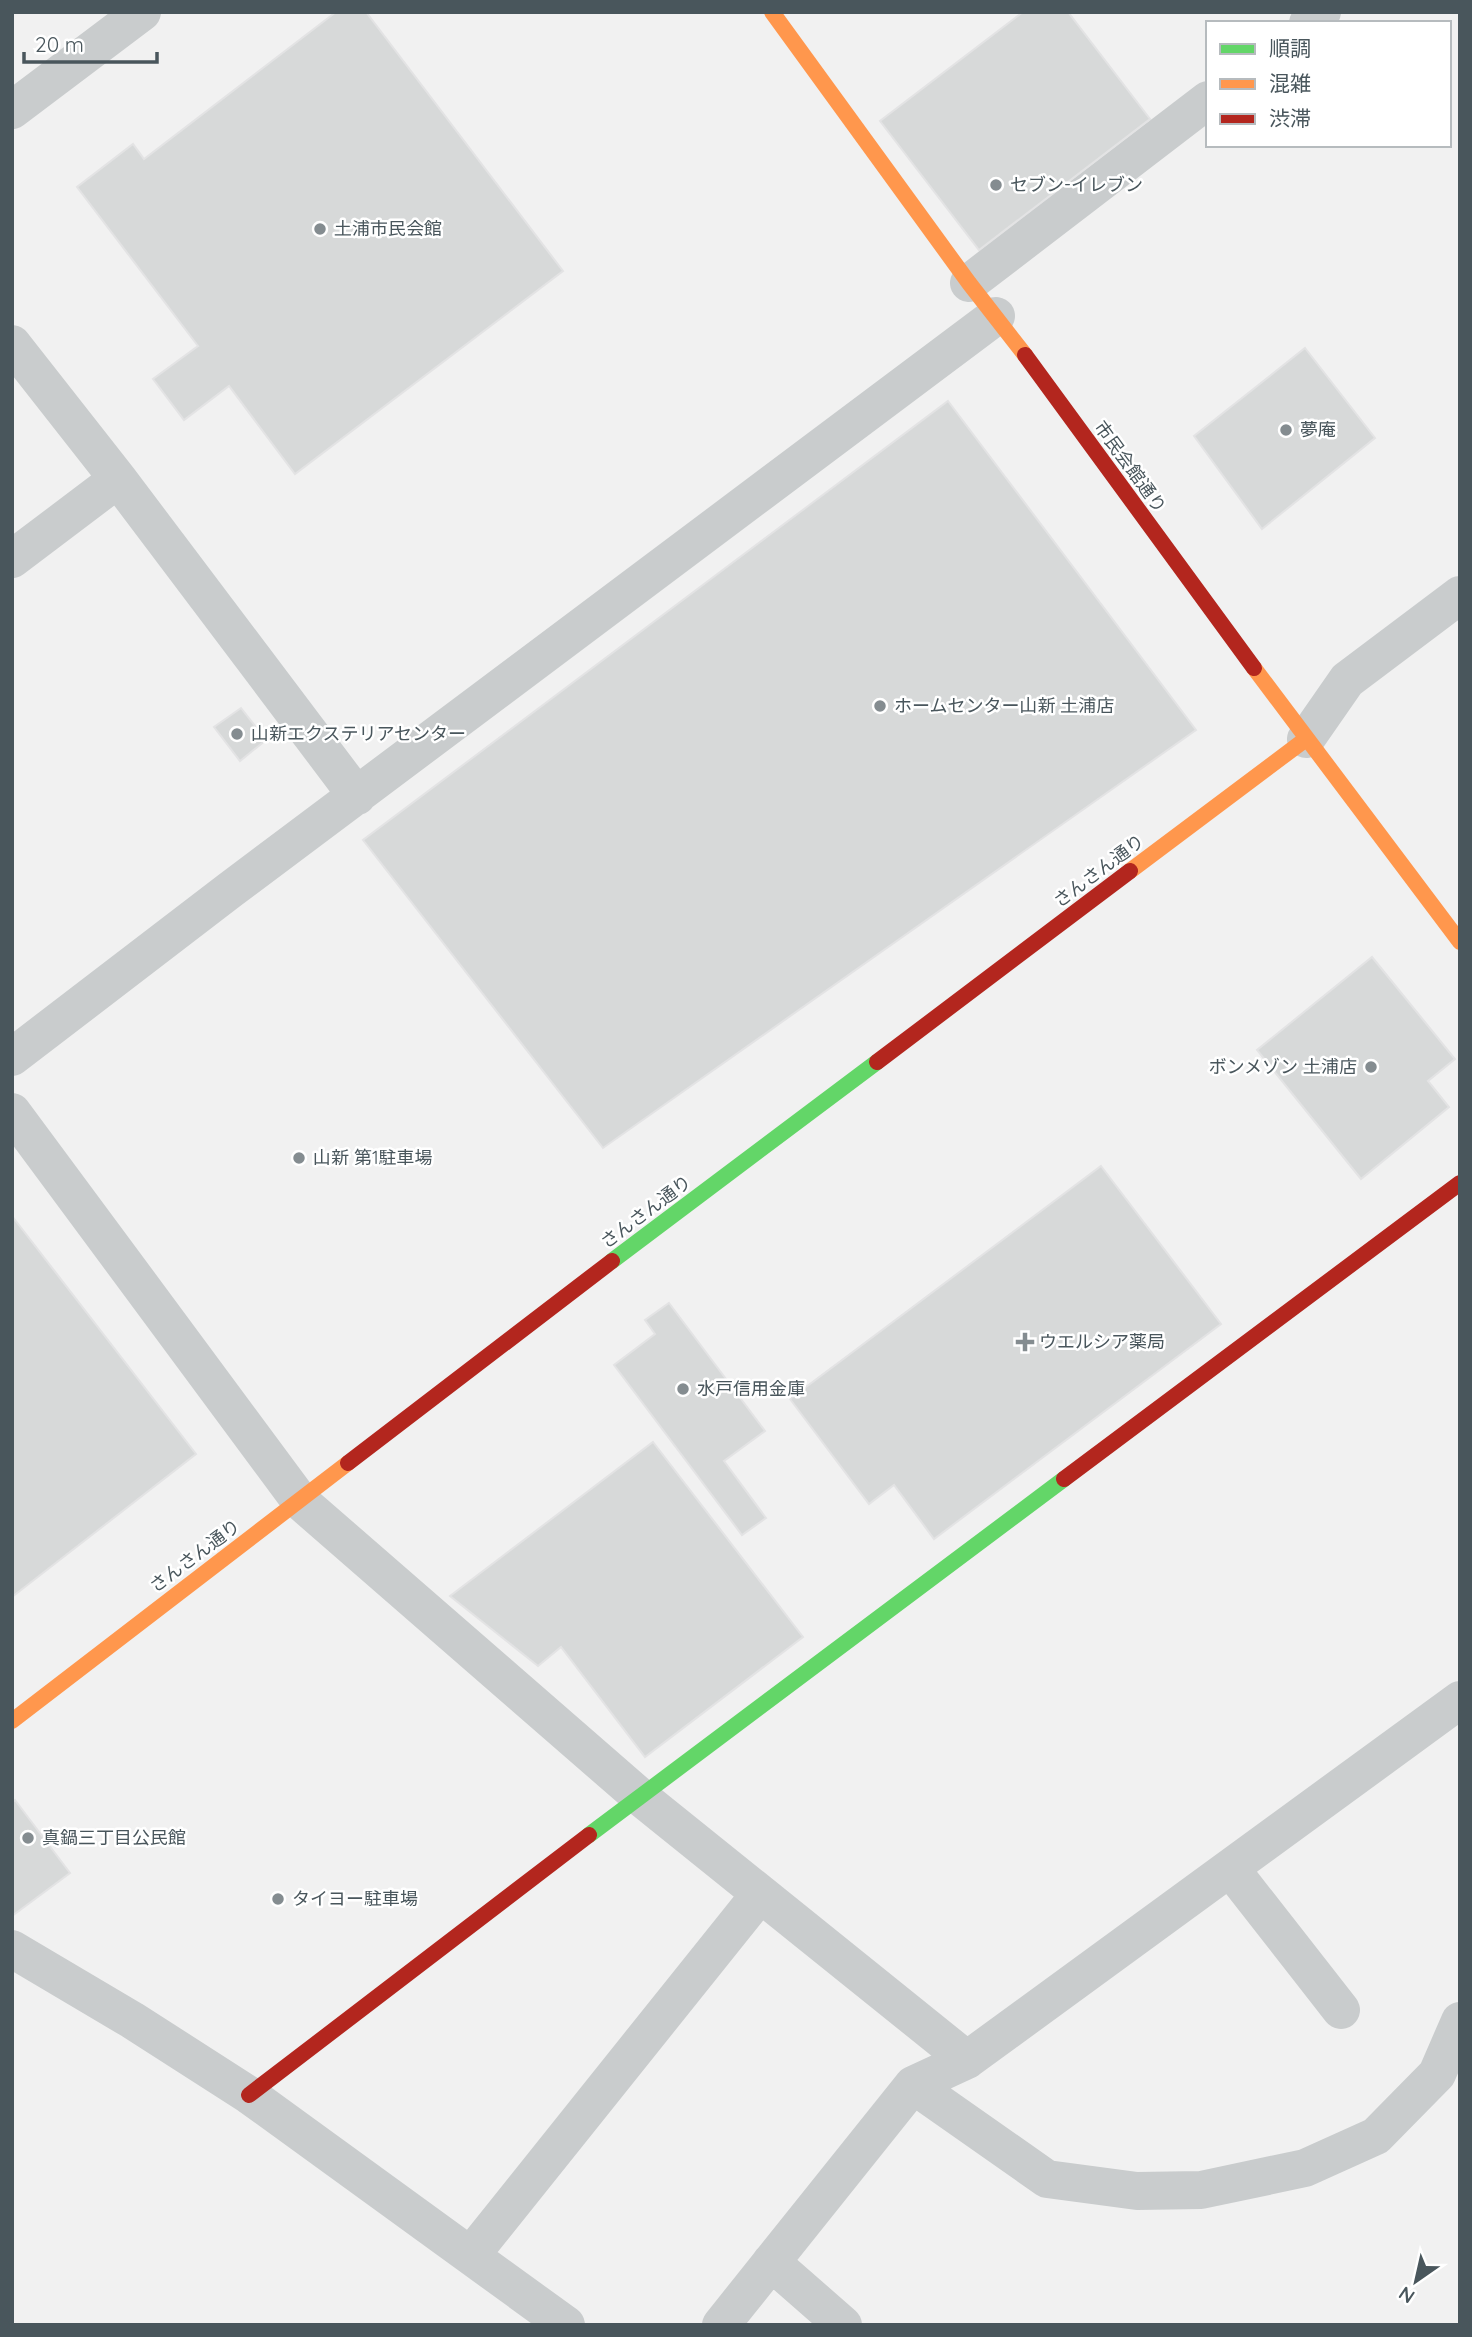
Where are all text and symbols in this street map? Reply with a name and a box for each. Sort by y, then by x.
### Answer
scale bar [24,21,158,65]
legend [1206,21,1451,147]
text: 20 m [35,31,84,57]
text: 順調 [1269,35,1311,61]
text: 混雑 [1269,70,1311,96]
text: 渋滞 [1269,105,1311,131]
place label: セブン-イレブン [1010,173,1143,196]
marker: セブン-イレブン [988,177,1004,193]
place label: 土浦市民会館 [334,217,442,240]
marker: 土浦市民会館 [312,221,328,237]
street label: 市民会館通り [1089,416,1171,517]
place label: 夢庵 [1300,418,1336,441]
marker: 夢庵 [1278,422,1294,438]
place label: ホームセンター山新 土浦店 [894,694,1114,717]
marker: ホームセンター山新 土浦店 [872,698,888,714]
place label: 山新エクステリアセンター [251,722,466,745]
marker: 山新エクステリアセンター [229,726,245,742]
street label: さんさん通り [1049,829,1149,912]
place label: ボンメゾン 土浦店 [1209,1055,1357,1078]
marker: ボンメゾン 土浦店 [1363,1059,1379,1075]
place label: 山新 第1駐車場 [313,1146,433,1169]
marker: 山新 第1駐車場 [291,1150,307,1166]
street label: さんさん通り [596,1170,696,1253]
place label: ウエルシア薬局 [1039,1330,1165,1353]
marker: ウエルシア薬局 [1017,1334,1033,1350]
place label: 水戸信用金庫 [697,1377,805,1400]
marker: 水戸信用金庫 [675,1381,691,1397]
street label: さんさん通り [145,1514,245,1597]
place label: 真鍋三丁目公民館 [42,1826,186,1849]
marker: 真鍋三丁目公民館 [20,1830,36,1846]
place label: タイヨー駐車場 [292,1887,418,1910]
marker: タイヨー駐車場 [270,1891,286,1907]
north arrow [1381,2246,1451,2316]
text: N [1394,2281,1419,2309]

